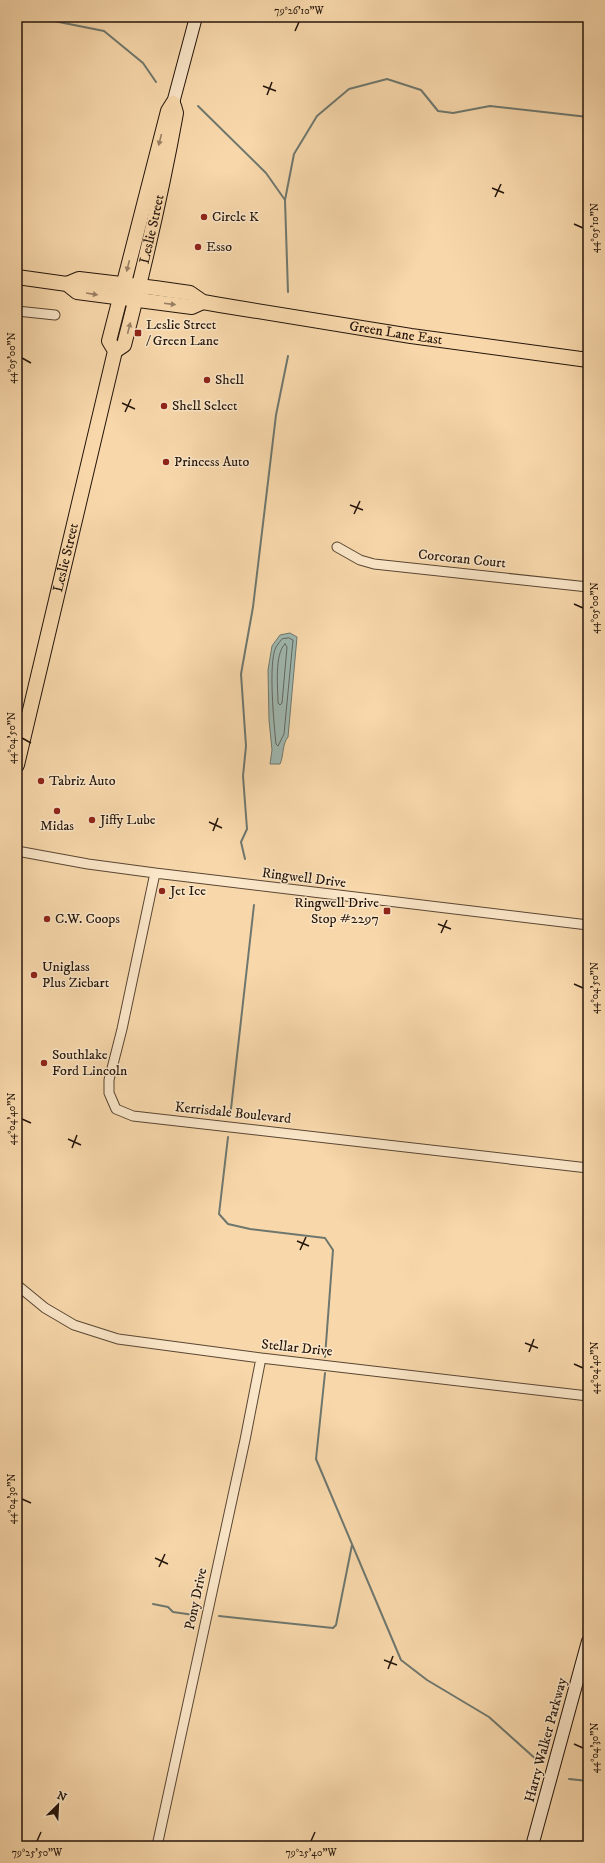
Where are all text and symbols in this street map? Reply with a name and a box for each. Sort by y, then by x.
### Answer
text: 79°26'10"W [274,5,324,17]
one-way arrow [157,134,163,146]
street label: Leslie Street [136,192,169,266]
text: 44°05'10"N [589,203,601,253]
place label: Circle K [212,208,259,226]
marker: Circle K [199,212,209,222]
place label: Esso [206,238,232,256]
marker: Esso [193,242,203,252]
one-way arrow [125,260,131,272]
one-way arrow [86,291,98,297]
one-way arrow [164,301,176,307]
place label: Leslie Street / Green Lane [146,316,219,350]
street label: Green Lane East [348,317,444,349]
one-way arrow [126,321,132,333]
marker: Leslie Street / Green Lane [133,328,143,338]
text: 44°05'00"N [6,332,18,384]
place label: Shell [215,371,245,389]
marker: Shell [202,375,212,385]
place label: Shell Select [172,397,238,415]
marker: Shell Select [159,401,169,411]
place label: Princess Auto [174,453,250,471]
marker: Princess Auto [161,457,171,467]
street label: Leslie Street [49,521,83,594]
street label: Corcoran Court [417,545,507,573]
text: 44°05'00"N [589,582,601,634]
text: 44°04'50"N [6,712,18,764]
place label: Tabriz Auto [49,772,116,790]
marker: Tabriz Auto [36,776,46,786]
marker: Midas [52,806,62,816]
place label: Jiffy Lube [98,811,156,829]
marker: Jiffy Lube [87,815,97,825]
place label: Midas [40,817,74,835]
street label: Ringwell Drive [261,864,347,892]
place label: Jet Ice [168,882,206,900]
marker: Jet Ice [157,886,167,896]
place label: Ringwell Drive Stop #2297 [294,894,379,928]
marker: Ringwell Drive Stop #2297 [382,906,392,916]
place label: C.W. Coops [55,910,120,928]
marker: C.W. Coops [42,914,52,924]
place label: Uniglass Plus Ziebart [42,958,110,992]
text: 44°04'50"N [589,962,601,1014]
marker: Uniglass Plus Ziebart [29,970,39,980]
place label: Southlake Ford Lincoln [52,1046,128,1080]
marker: Southlake Ford Lincoln [39,1058,49,1068]
text: 44°04'40"N [6,1093,18,1145]
street label: Kerrisdale Boulevard [174,1098,292,1128]
street label: Stellar Drive [261,1335,334,1361]
text: 44°04'40"N [589,1342,601,1394]
text: 44°04'30"N [6,1474,18,1524]
street label: Pony Drive [181,1566,211,1632]
street label: Harry Walker Parkway [521,1675,571,1804]
text: 44°04'30"N [589,1723,601,1773]
north arrow [38,1785,78,1825]
text: N [55,1789,69,1805]
text: 79°25'50"W [12,1847,63,1859]
text: 79°25'40"W [285,1847,337,1859]

